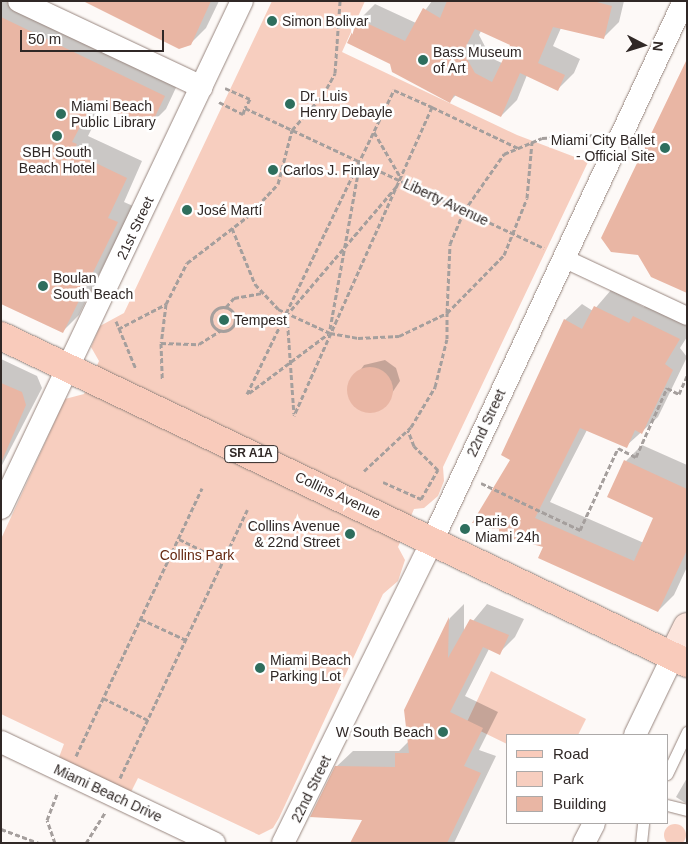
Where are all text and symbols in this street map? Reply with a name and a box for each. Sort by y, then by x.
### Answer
place label: Simon Bolivar [282,13,368,29]
marker: Simon Bolivar [266,15,278,27]
scale bar [22,20,166,52]
north arrow [618,20,668,70]
text: 50 m [28,30,61,47]
text: N [650,41,666,52]
place label: Bass Museum of Art [433,44,522,76]
marker: Bass Museum of Art [417,54,429,66]
place label: Dr. Luis Henry Debayle [300,88,393,120]
place label: Miami Beach Public Library [71,98,156,130]
marker: Dr. Luis Henry Debayle [284,98,296,110]
marker: Miami Beach Public Library [55,108,67,120]
marker: SBH South Beach Hotel [51,130,63,142]
place label: Miami City Ballet - Official Site [551,132,655,164]
marker: Miami City Ballet - Official Site [659,142,671,154]
place label: SBH South Beach Hotel [19,144,95,176]
place label: Carlos J. Finlay [283,162,379,178]
marker: Carlos J. Finlay [267,164,279,176]
street label: Liberty Avenue [400,175,492,229]
street label: 21st Street [113,194,157,262]
place label: José Martí [197,202,262,218]
marker: José Martí [181,204,193,216]
place label: Boulan South Beach [53,270,133,302]
marker: Boulan South Beach [37,280,49,292]
place label: Tempest [234,312,287,328]
marker: Tempest [218,314,230,326]
street label: 22nd Street [463,387,509,459]
road number: SR A1A [224,444,278,464]
street label: Collins Avenue [292,468,384,522]
place label: Paris 6 Miami 24h [475,513,540,546]
place label: Collins Avenue & 22nd Street [247,518,340,550]
marker: Paris 6 Miami 24h [459,523,471,535]
marker: Collins Avenue & 22nd Street [344,528,356,540]
park label: Collins Park [160,547,234,563]
place label: Miami Beach Parking Lot [270,652,351,684]
marker: Miami Beach Parking Lot [254,662,266,674]
place label: W South Beach [336,724,433,740]
marker: W South Beach [437,726,449,738]
legend [506,734,668,824]
text: Road [553,745,589,762]
street label: 22nd Street [288,753,334,825]
street label: Miami Beach Drive [51,761,165,825]
text: Park [553,770,584,787]
text: Building [553,795,606,812]

